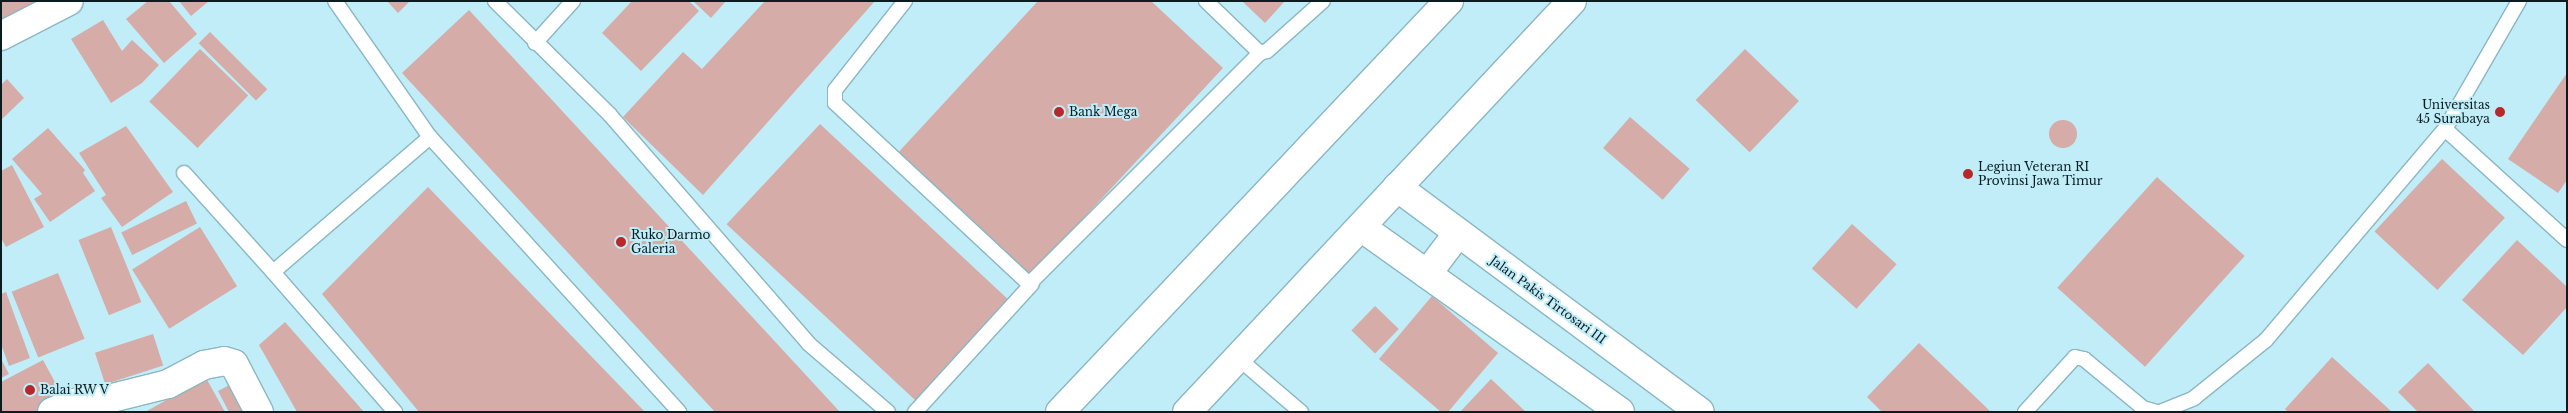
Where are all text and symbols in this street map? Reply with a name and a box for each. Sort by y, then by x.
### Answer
place label: Universitas 45 Surabaya [2416,98,2490,126]
place label: Bank Mega [1069,105,1137,119]
marker: Bank Mega [1053,106,1065,118]
marker: Universitas 45 Surabaya [2494,106,2506,118]
place label: Legiun Veteran RI Provinsi Jawa Timur [1978,160,2103,188]
marker: Legiun Veteran RI Provinsi Jawa Timur [1962,168,1974,180]
place label: Ruko Darmo Galeria [631,228,710,256]
marker: Ruko Darmo Galeria [615,236,627,248]
street label: Jalan Pakis Tirtosari III [1487,253,1609,347]
place label: Balai RW V [40,383,110,397]
marker: Balai RW V [24,384,36,396]

